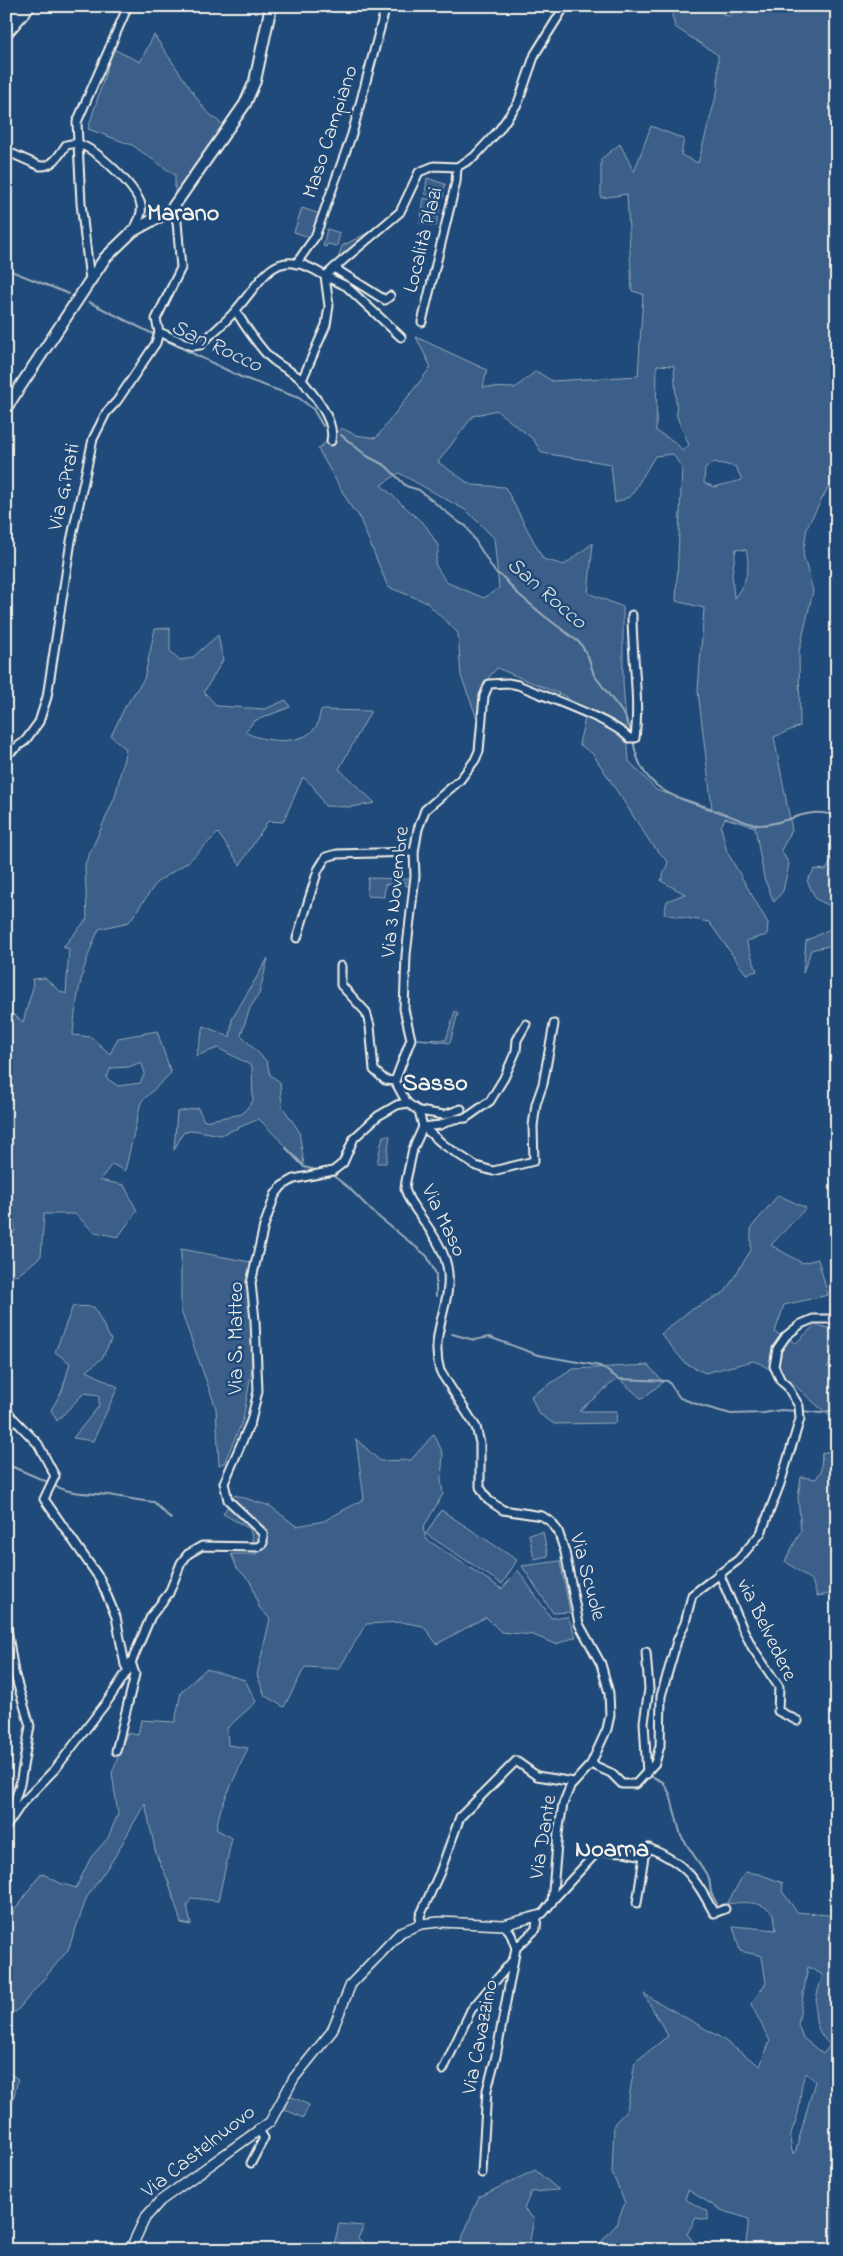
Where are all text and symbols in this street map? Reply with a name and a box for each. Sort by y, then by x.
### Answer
street label: Maso Campiano [295,62,367,202]
street label: Località Plazi [396,184,452,296]
district label: Marano [147,197,219,232]
water label: San Rocco [165,312,268,383]
street label: Via G.Prati [41,441,89,534]
water label: San Rocco [499,550,594,639]
street label: Via 3 Novembre [374,824,418,960]
district label: Sasso [402,1067,468,1102]
street label: Via Maso [412,1179,473,1262]
street label: Via S. Matteo [222,1282,252,1395]
street label: Via Scuole [561,1529,613,1625]
street label: via Belvedere [728,1574,804,1687]
street label: Via Dante [522,1792,566,1882]
district label: Noarna [575,1833,649,1868]
street label: Via Cavazzino [455,1977,507,2098]
street label: Via Castelnuovo [135,2098,262,2207]

